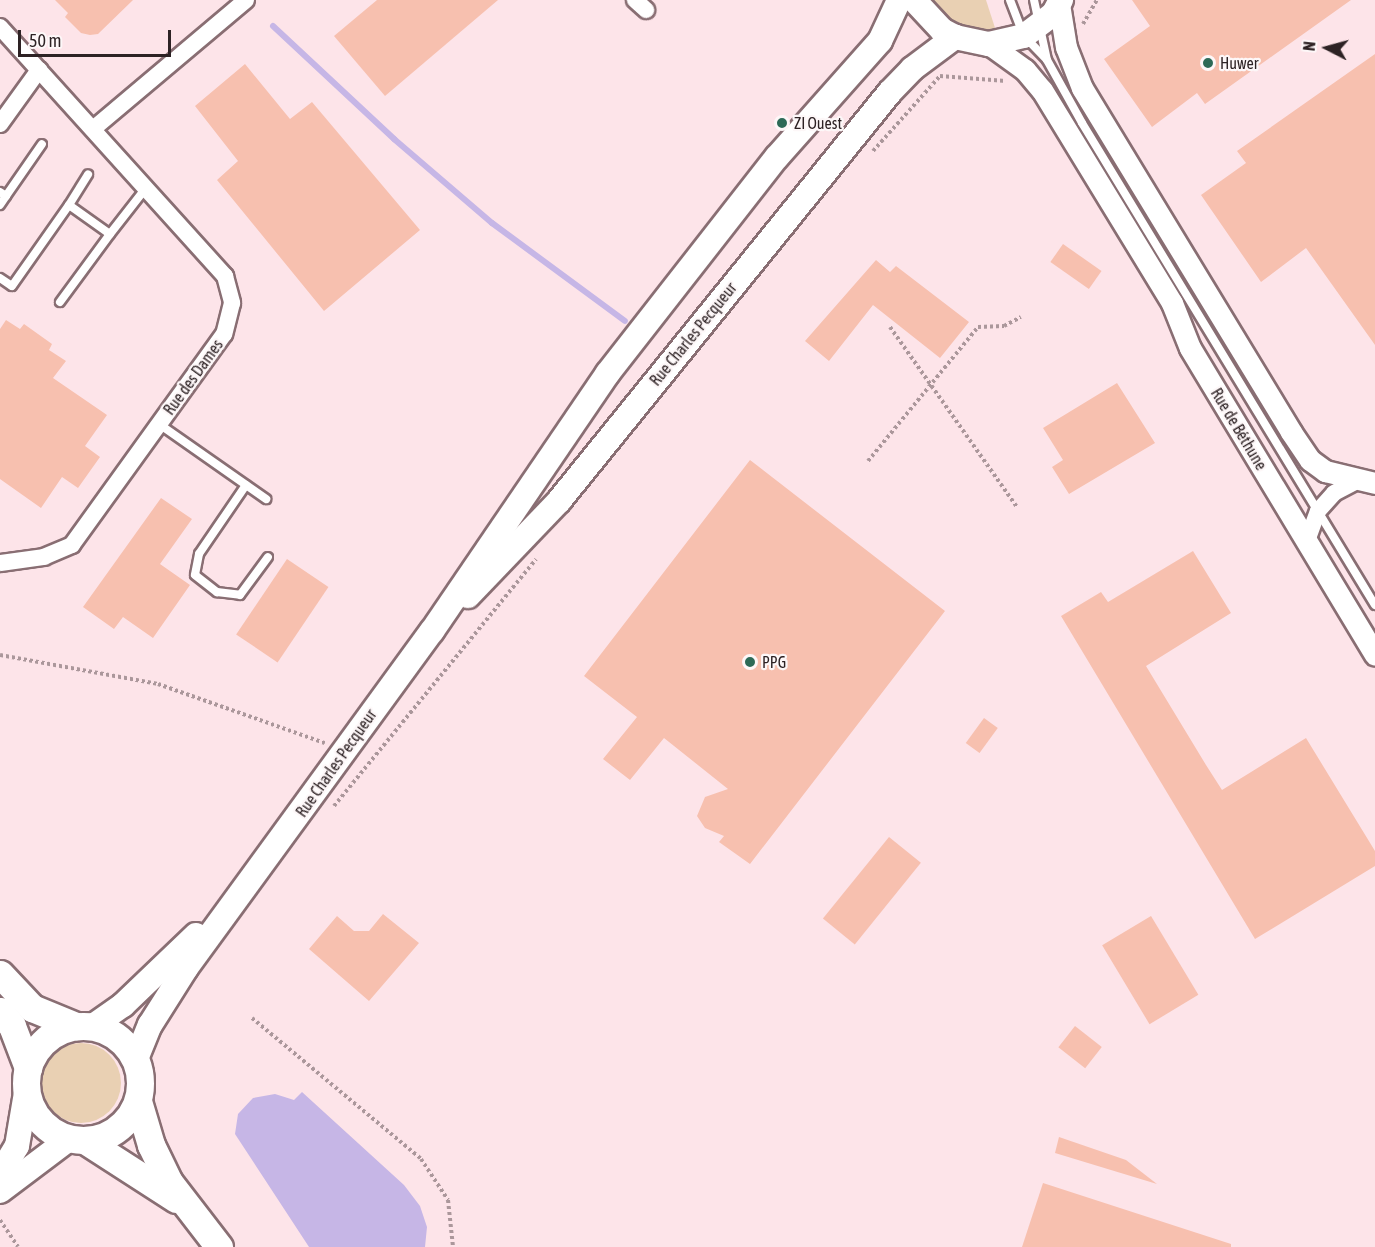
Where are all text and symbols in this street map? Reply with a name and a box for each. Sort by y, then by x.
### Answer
scale bar [21,18,174,56]
north arrow [1297,18,1357,78]
text: 50 m [29,30,61,51]
text: N [1300,40,1319,52]
place label: Huwer [1220,53,1258,73]
marker: Huwer [1201,56,1215,70]
place label: ZI Ouest [794,113,842,133]
marker: ZI Ouest [775,116,789,130]
street label: Rue Charles Pecqueur [645,278,741,390]
street label: Rue des Dames [159,335,227,419]
street label: Rue de Béthune [1207,385,1271,473]
place label: PPG [762,652,786,672]
marker: PPG [743,655,757,669]
street label: Rue Charles Pecqueur [292,705,380,821]

